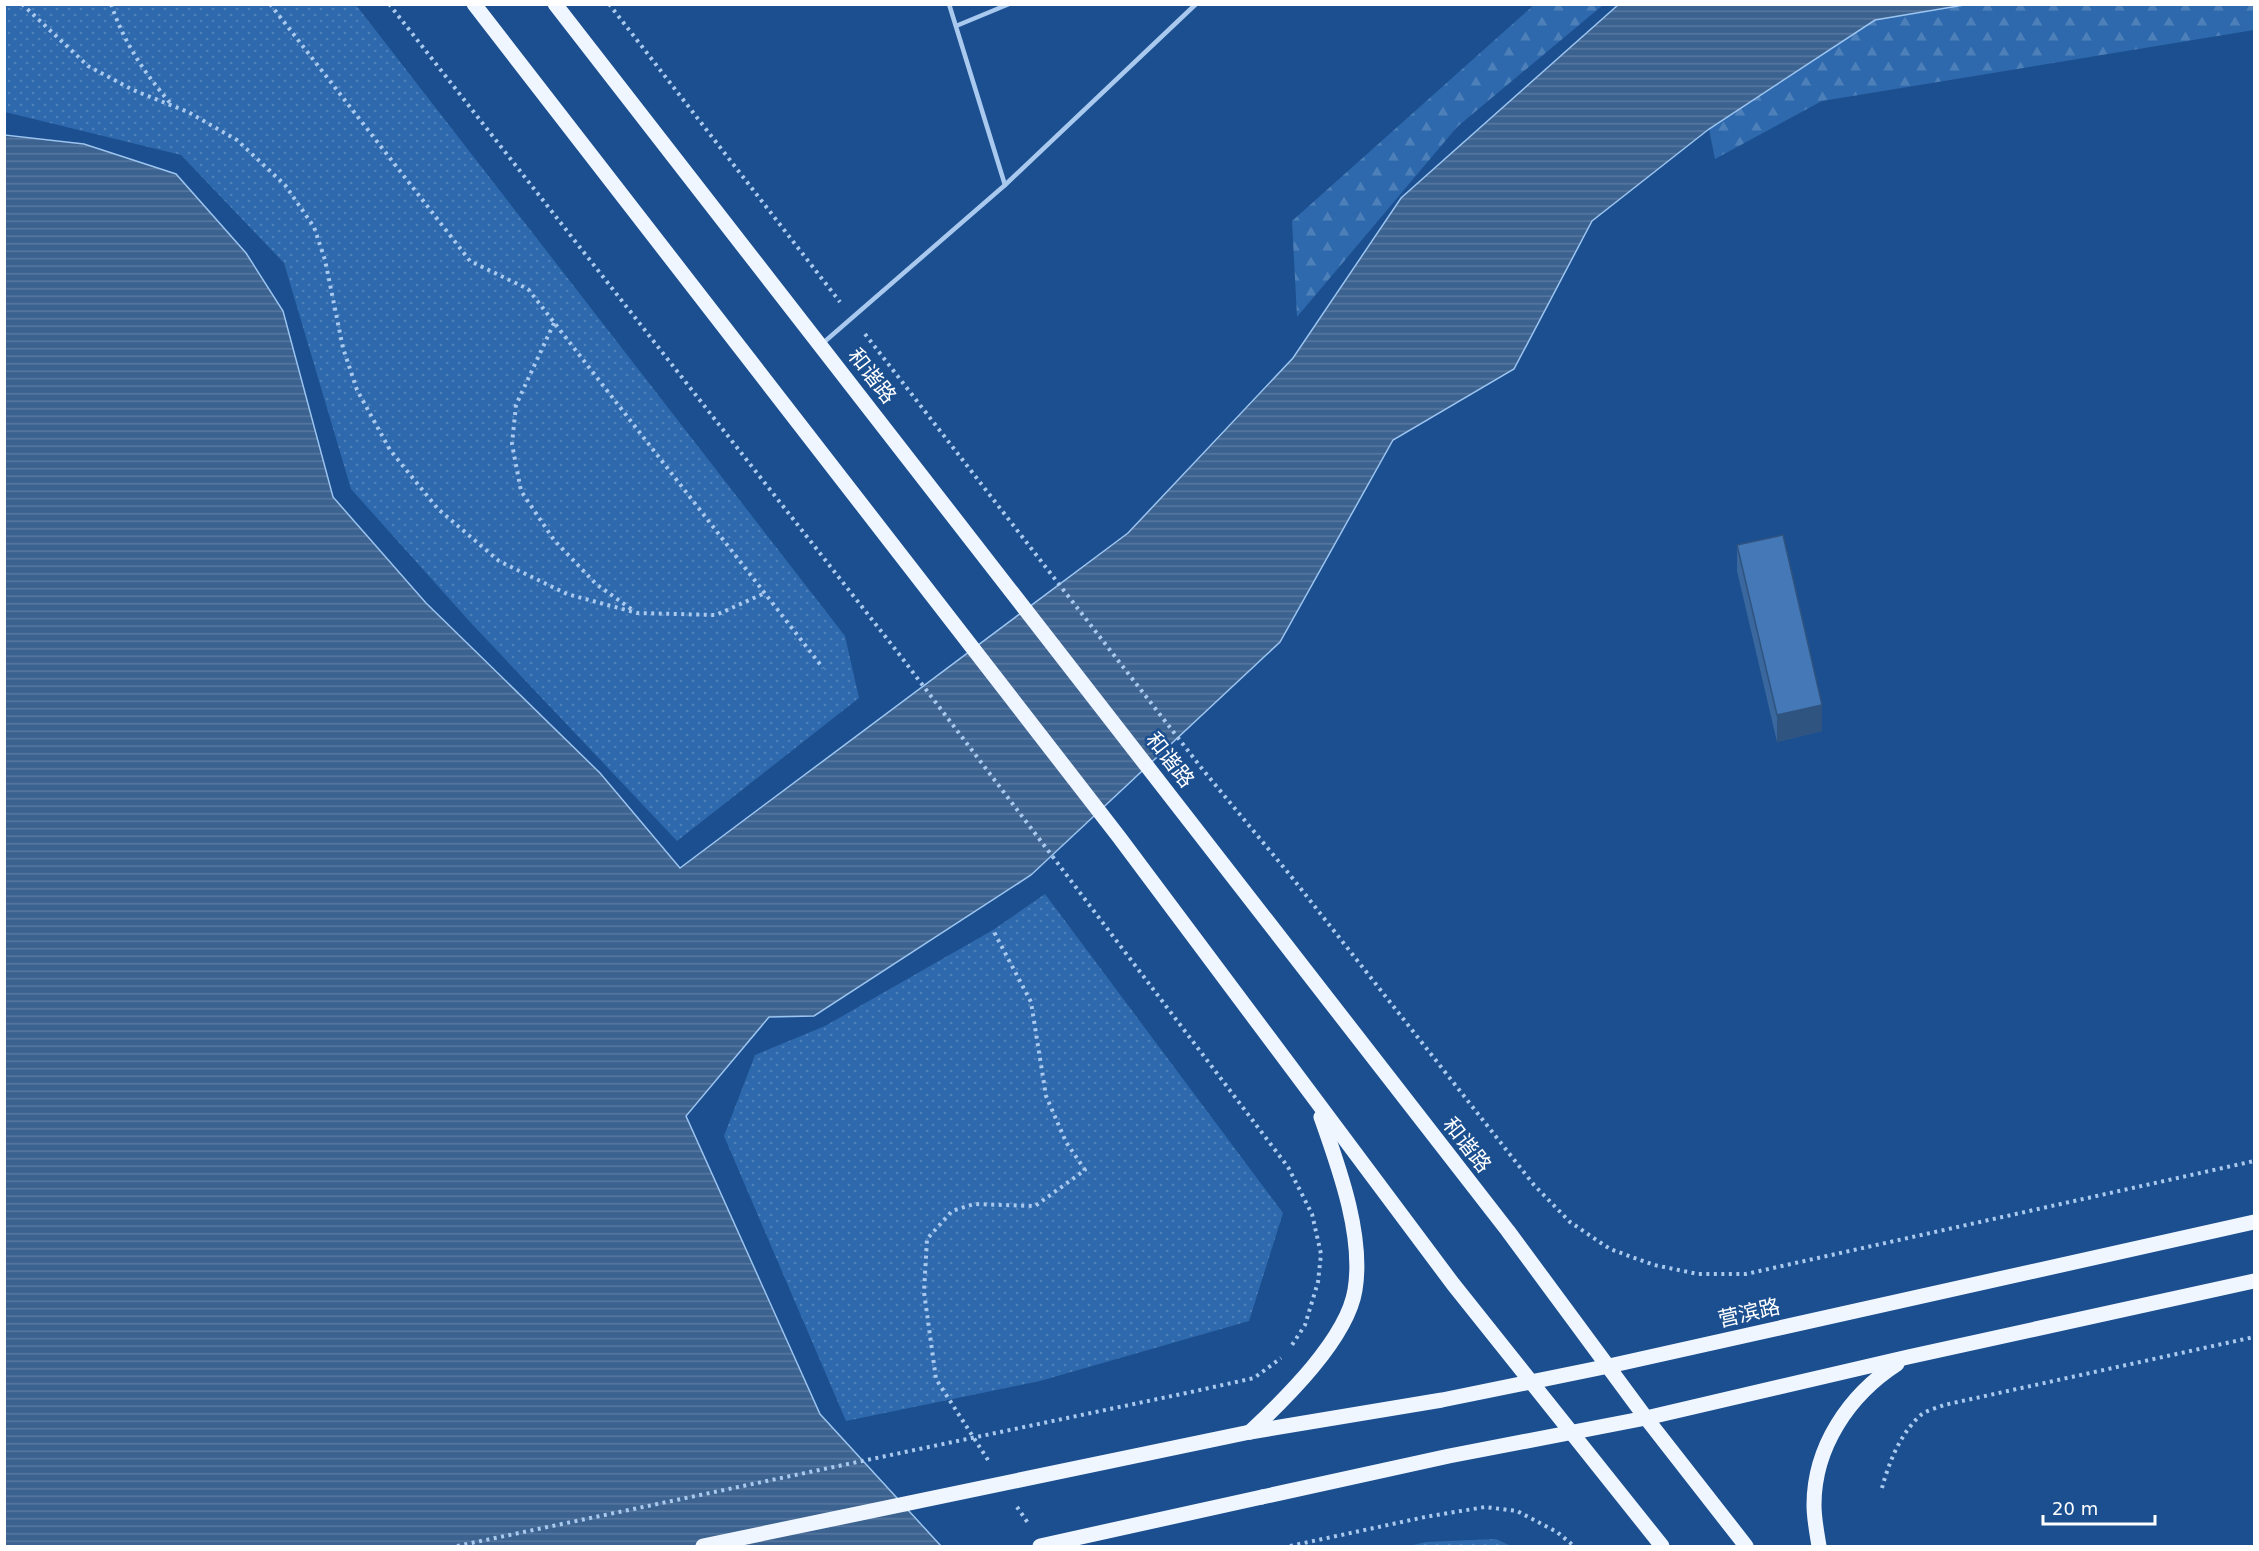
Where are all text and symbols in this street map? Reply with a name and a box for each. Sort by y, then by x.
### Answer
street label: 和谐路 [843,344,901,408]
street label: 和谐路 [1141,728,1199,792]
street label: 和谐路 [1438,1113,1496,1177]
street label: 营滨路 [1716,1294,1782,1332]
scale bar [2043,1488,2156,1526]
text: 20 m [2052,1498,2098,1519]

